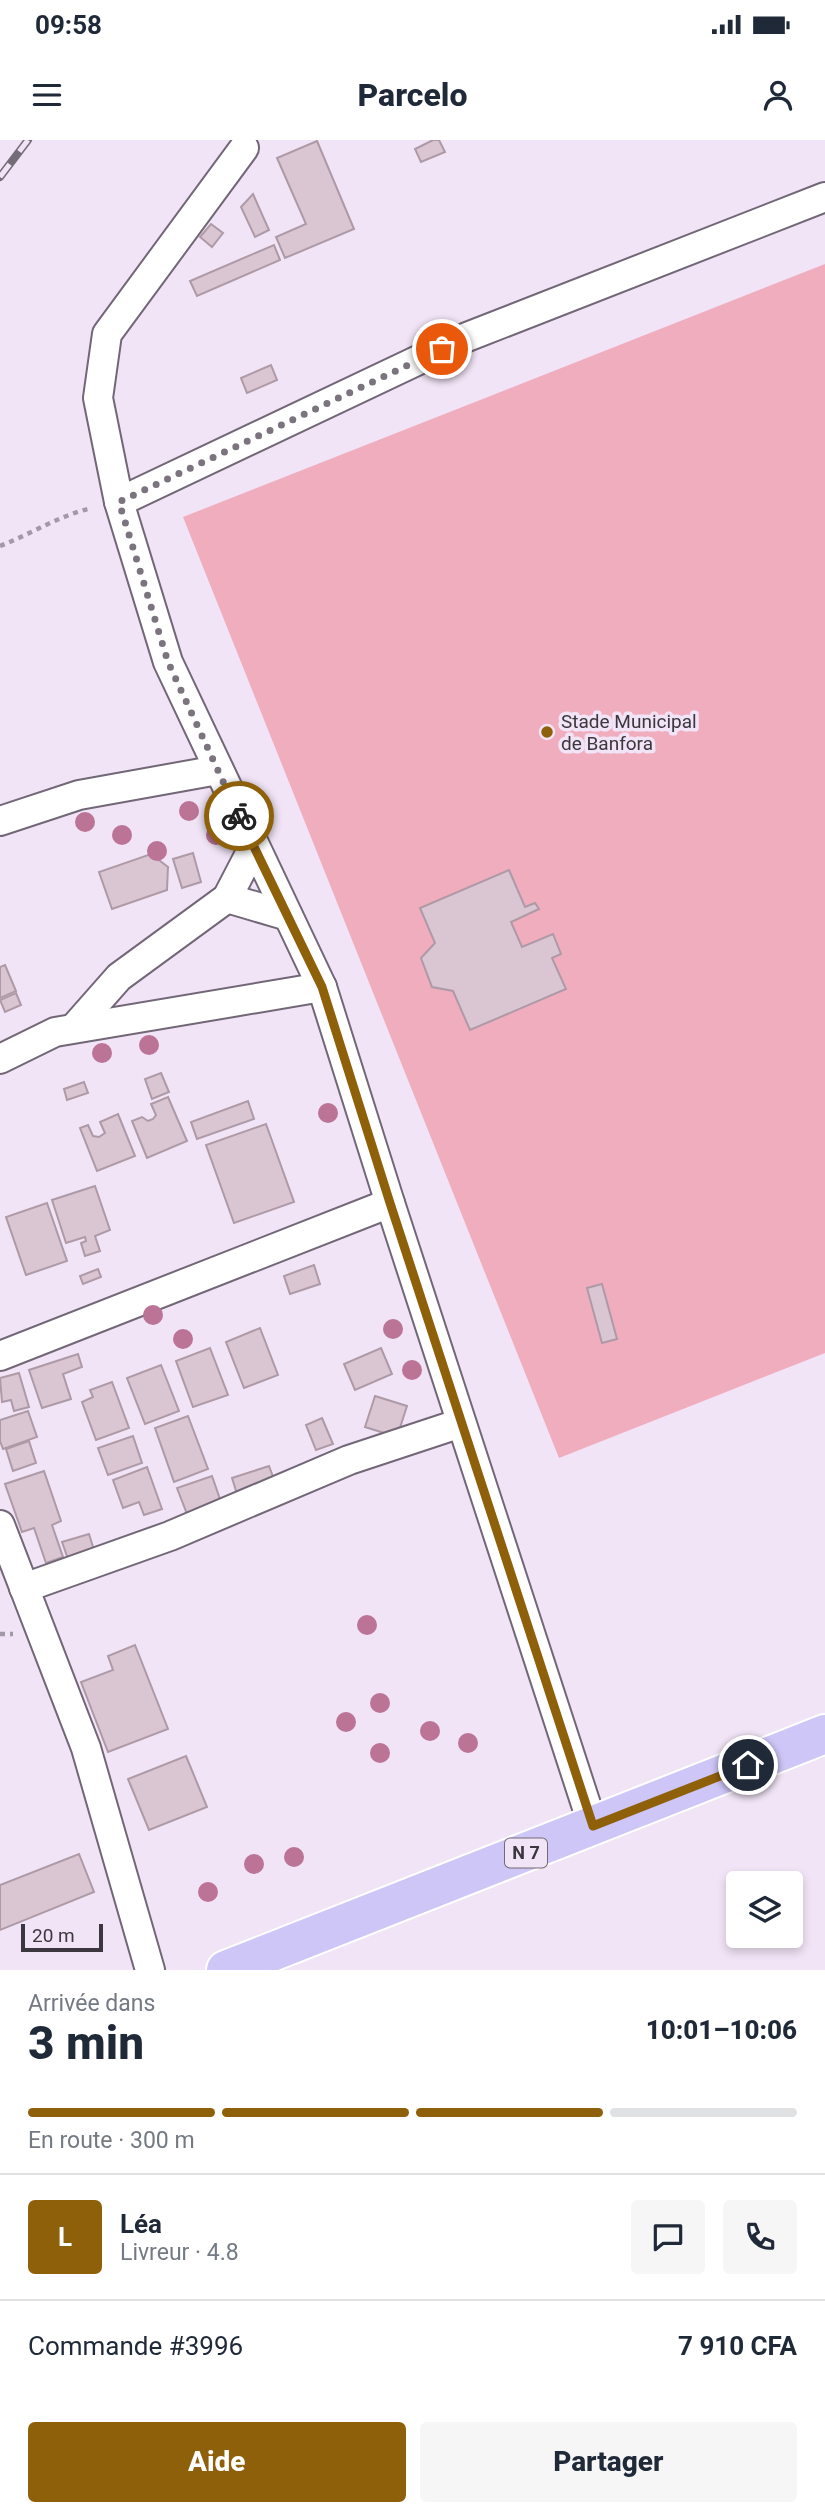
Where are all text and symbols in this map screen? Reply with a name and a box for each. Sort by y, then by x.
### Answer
text: 09:58 [35,10,102,40]
icon: menu [28,76,66,114]
text: Parcelo [358,76,467,114]
icon: person [759,76,797,114]
pin [412,319,472,379]
icon: bag [423,330,461,368]
place label: Stade Municipal de Banfora [561,710,697,755]
marker: Stade Municipal de Banfora [539,724,555,740]
courier [204,781,274,851]
icon: bike [220,797,258,835]
pin [718,1735,778,1795]
icon: home [729,1746,767,1784]
road number: N 7 [505,1838,547,1868]
map controls [726,1871,803,1948]
button: layers [726,1871,803,1948]
scale bar [21,1921,103,1953]
text: 20 m [32,1924,75,1947]
text: Arrivée dans [28,1990,155,2017]
text: 10:01–10:06 [646,2015,797,2045]
text: 3 min [28,2016,144,2070]
text: En route · 300 m [28,2127,195,2154]
button: chat [631,2200,705,2274]
button: phone [723,2200,797,2274]
text: Léa [120,2209,162,2239]
text: L [58,2222,72,2252]
text: Livreur · 4.8 [120,2239,239,2266]
text: Commande #3996 [28,2331,243,2361]
text: 7 910 CFA [678,2331,797,2361]
button: Aide [28,2422,406,2502]
button: Partager [420,2422,797,2502]

